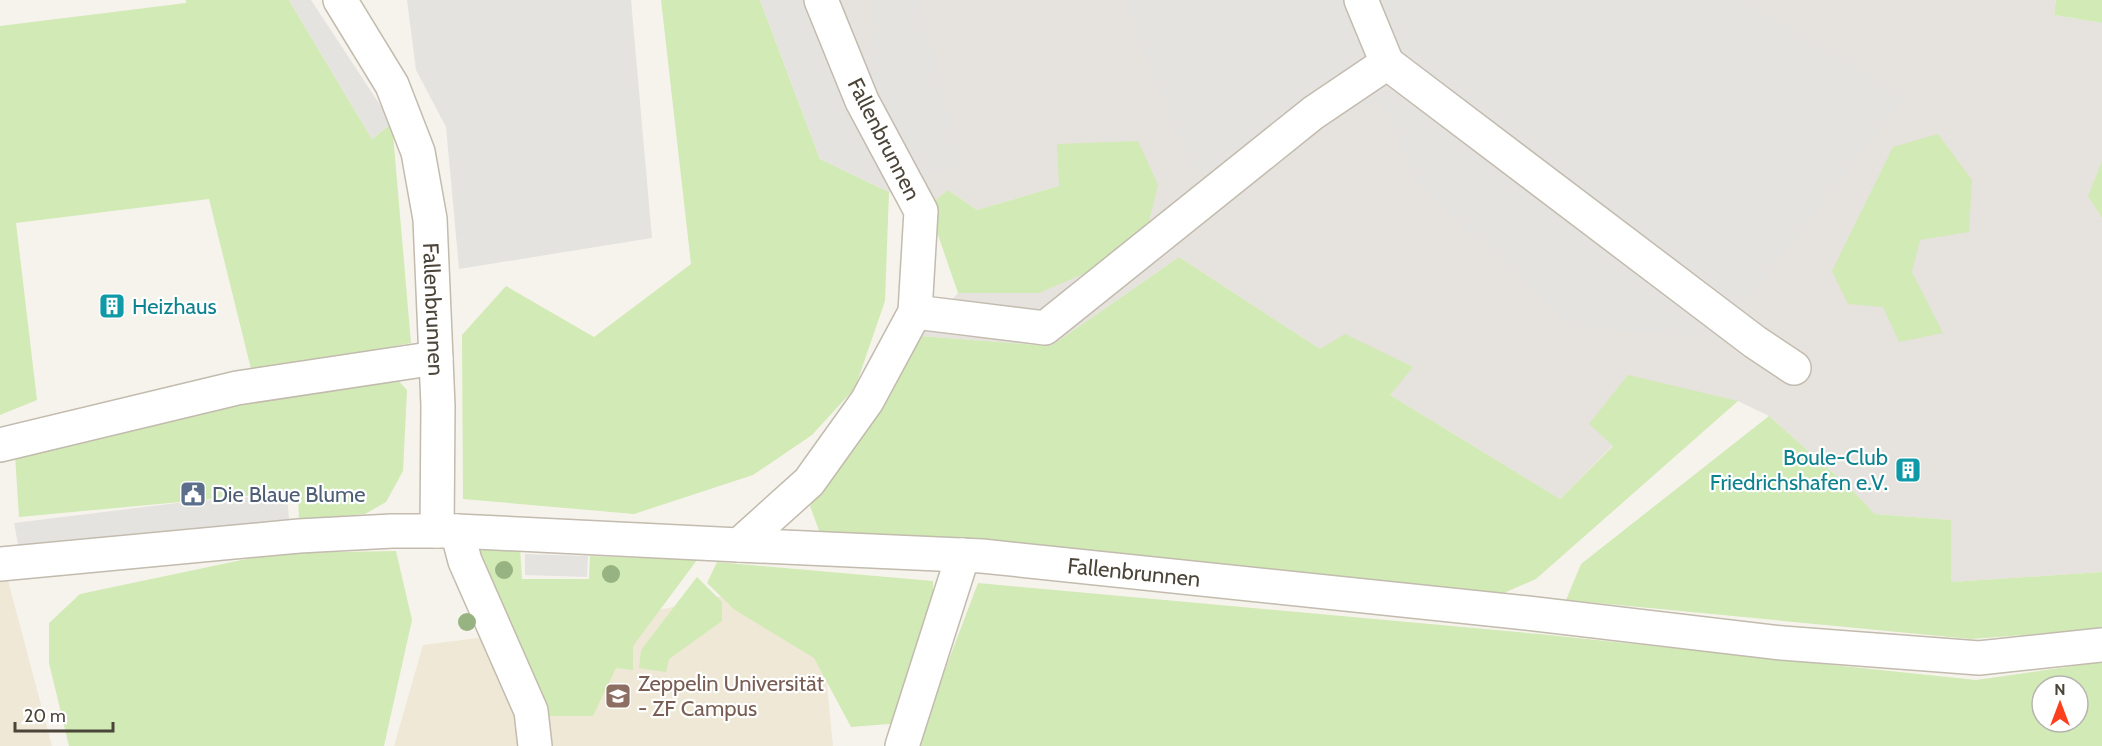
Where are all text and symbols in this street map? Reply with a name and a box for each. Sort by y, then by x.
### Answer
street label: Fallenbrunnen [842,73,926,205]
street label: Fallenbrunnen [418,242,450,377]
building icon: Heizhaus [97,291,127,321]
place label: Heizhaus [132,293,217,320]
place label: Boule-Club Friedrichshafen e.V. [1710,444,1888,496]
building icon: Boule-Club Friedrichshafen e.V. [1893,455,1923,485]
public building icon: Die Blaue Blume [178,479,208,509]
place label: Die Blaue Blume [212,481,366,508]
street label: Fallenbrunnen [1066,552,1202,592]
place label: Zeppelin Universität - ZF Campus [638,670,824,722]
north arrow [2030,674,2090,734]
text: N [2054,680,2066,699]
school or university icon: Zeppelin Universität - ZF Campus [603,681,633,711]
scale bar [15,695,112,733]
text: 20 m [24,705,66,727]

